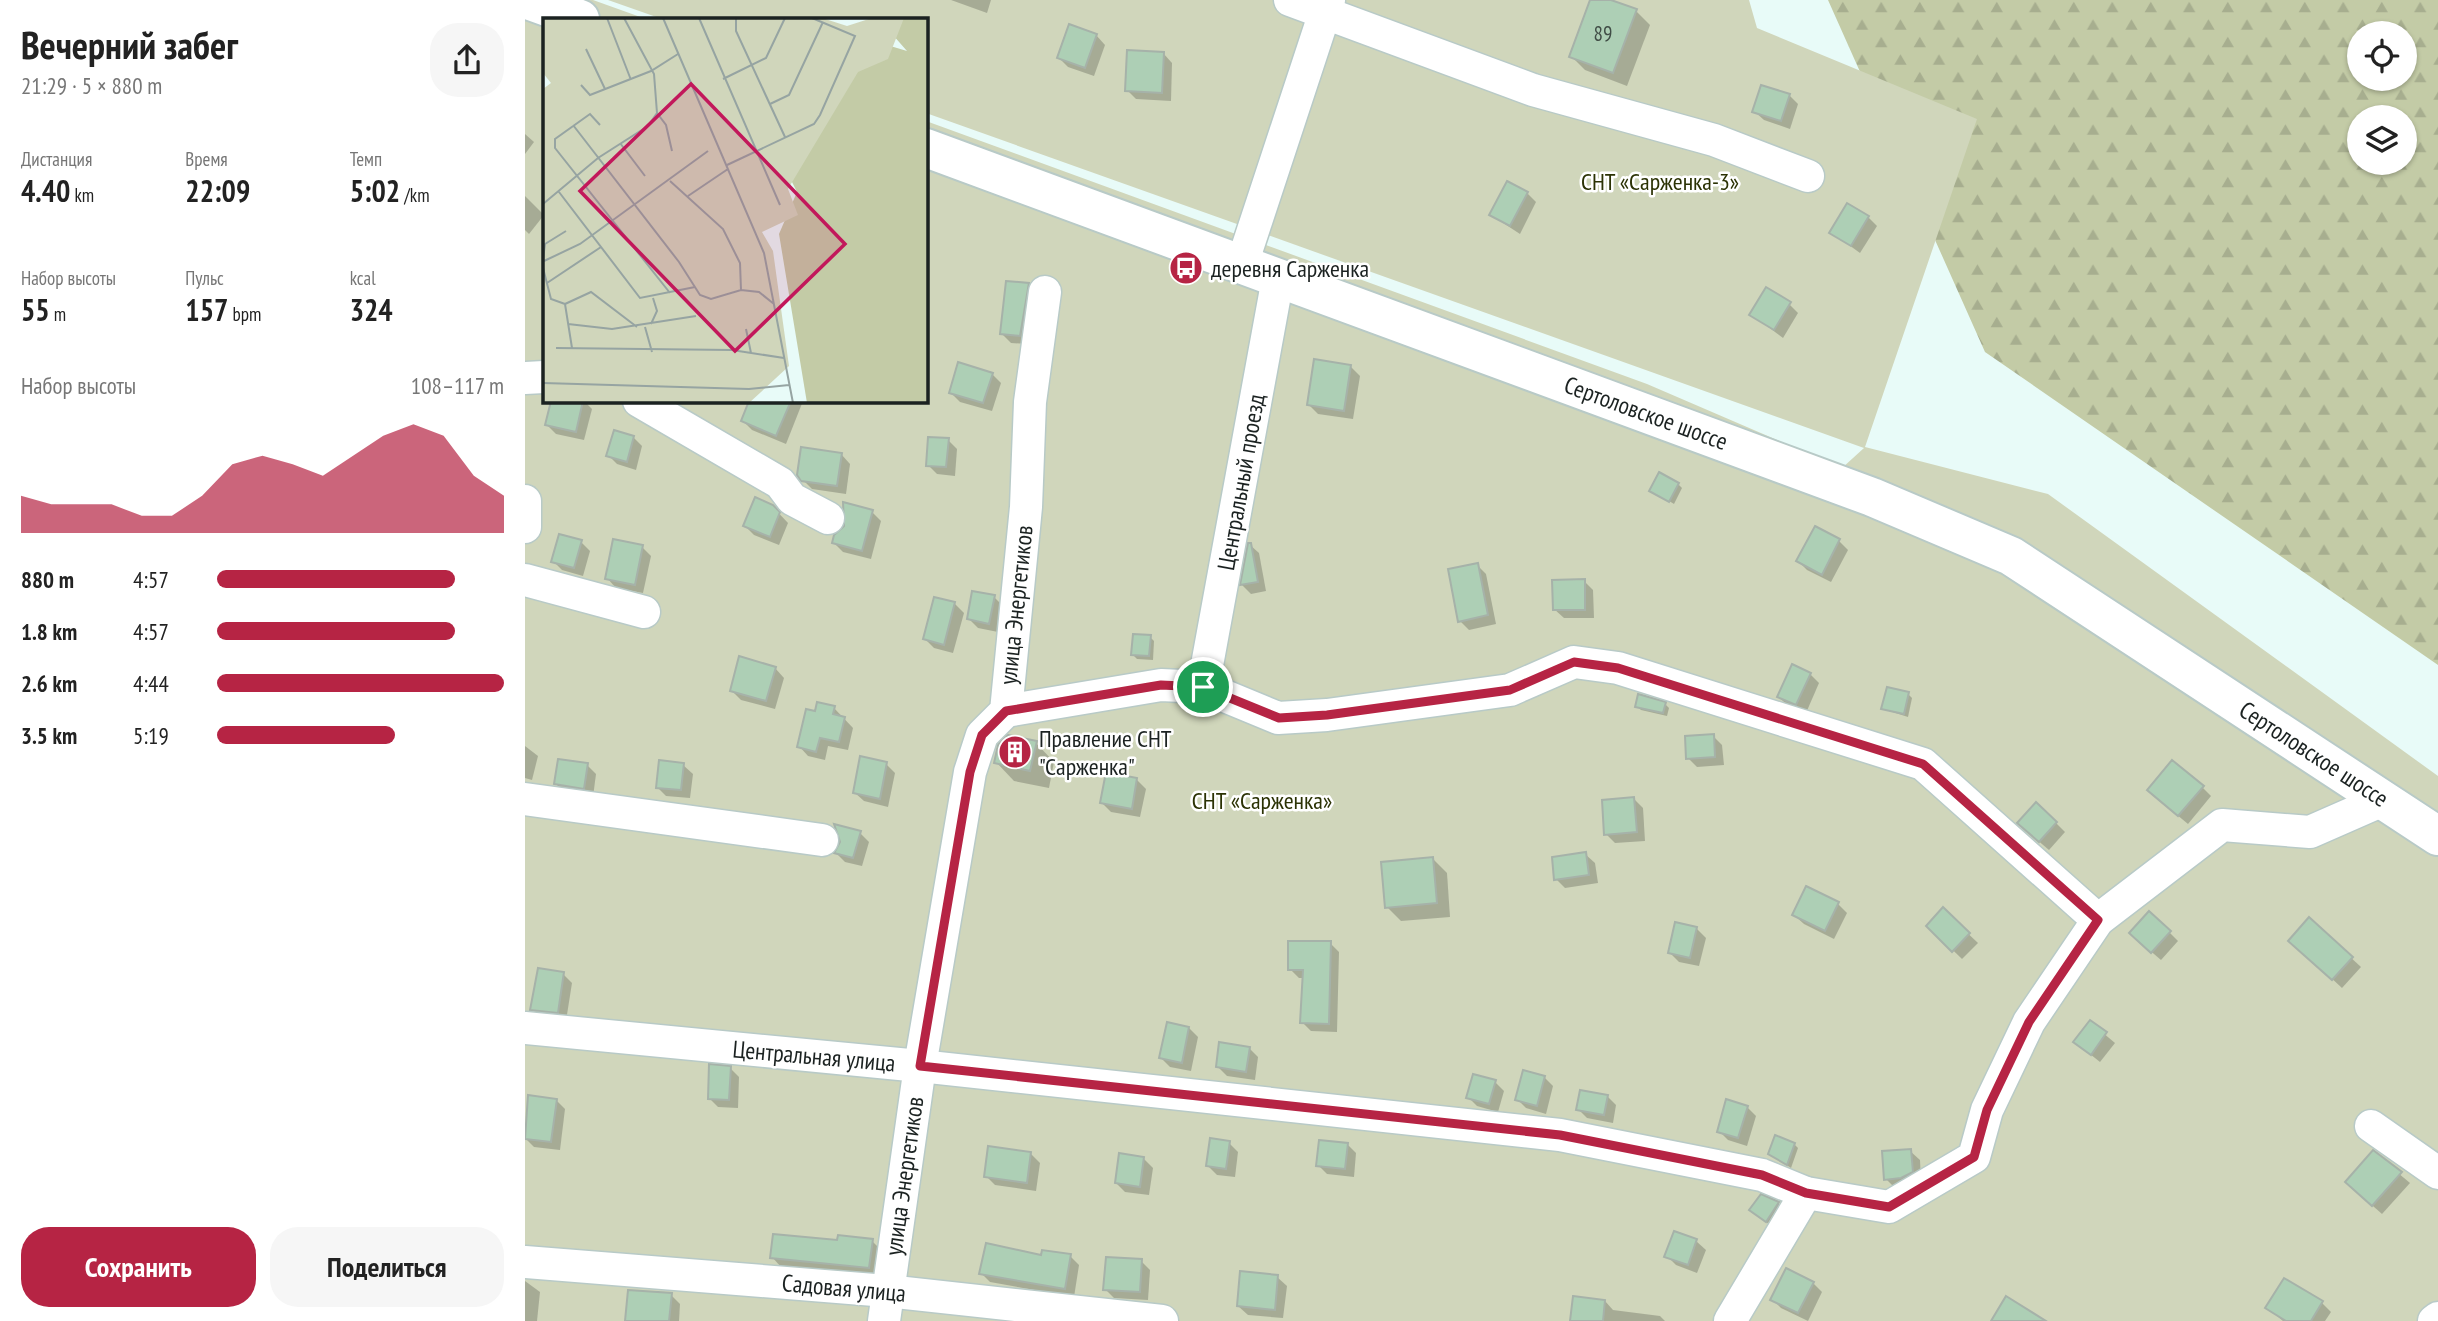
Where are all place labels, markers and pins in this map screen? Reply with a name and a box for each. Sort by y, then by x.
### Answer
bus stop icon: деревня Сарженка [1167,249,1205,287]
place label: деревня Сарженка [1211,253,1369,284]
pin [1173,657,1233,717]
place label: Правление СНТ "Сарженка" [1039,723,1172,782]
building icon: Правление СНТ "Сарженка" [996,733,1034,771]

